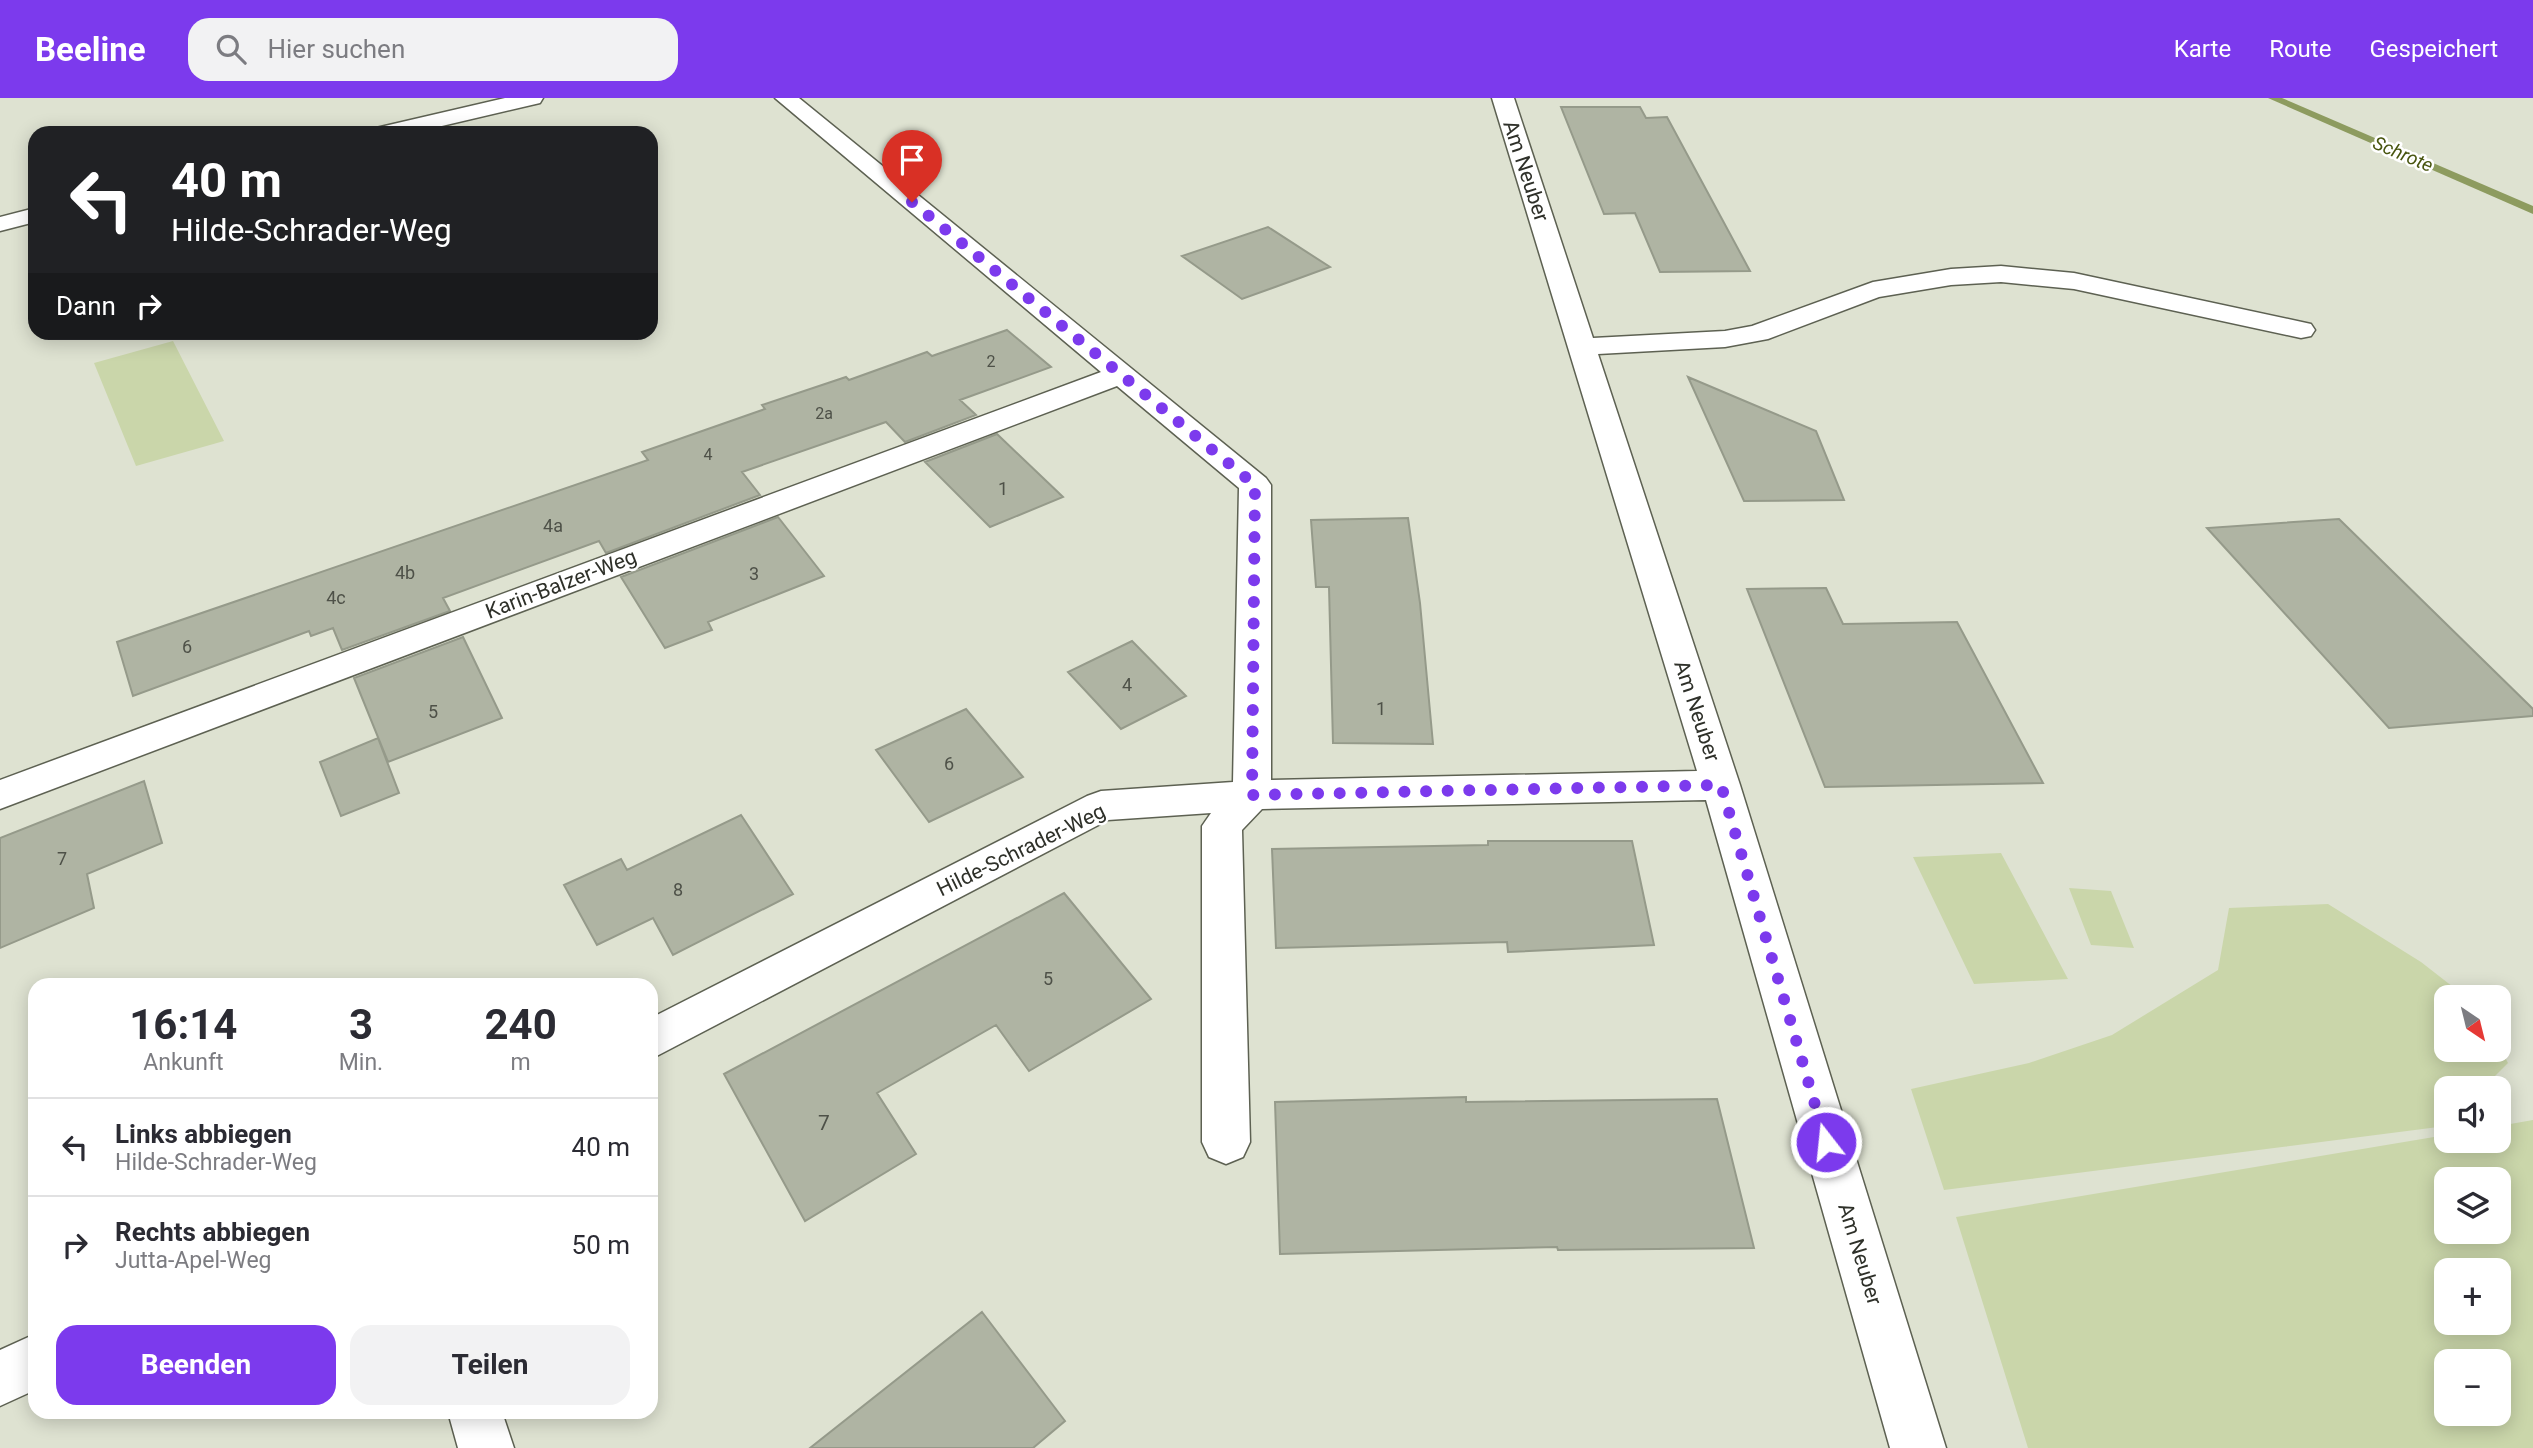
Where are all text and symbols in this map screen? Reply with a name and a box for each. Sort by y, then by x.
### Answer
search box [188,18,678,81]
text: Beeline [35,30,146,69]
icon: search [212,30,250,68]
text: Hier suchen [268,34,405,64]
text: Karte [2174,35,2231,63]
text: Route [2269,35,2331,63]
text: Gespeichert [2369,35,2498,63]
street label: Am Neuber [1498,117,1554,225]
pin [882,130,942,202]
water label: Schrote [2369,131,2437,177]
icon: arrive [893,141,931,179]
text: 40 m [171,152,282,209]
icon: left [56,154,147,245]
text: Hilde-Schrader-Weg [171,211,452,249]
icon: right [130,287,168,325]
text: Dann [56,291,116,321]
house number: 2 [987,352,996,371]
house number: 2a [815,404,833,423]
house number: 4 [704,445,713,464]
house number: 1 [998,478,1008,499]
house number: 4a [543,515,563,536]
street label: Karin-Balzer-Weg [482,544,640,624]
house number: 4b [395,562,415,583]
house number: 3 [749,563,759,584]
house number: 4c [326,587,346,608]
house number: 6 [182,636,192,657]
street label: Am Neuber [1669,657,1725,765]
house number: 4 [1122,674,1132,695]
house number: 1 [1376,698,1386,719]
house number: 5 [428,701,438,722]
house number: 6 [944,753,954,774]
street label: Hilde-Schrader-Weg [933,799,1109,901]
house number: 7 [57,848,67,869]
house number: 8 [673,879,683,900]
house number: 5 [1043,968,1053,989]
north arrow [2434,985,2511,1062]
map controls [2434,985,2511,1426]
text: 16:14 [129,1000,237,1049]
text: 3 [349,1000,373,1049]
text: 240 [484,1000,557,1049]
text: Ankunft [143,1049,224,1076]
text: Min. [339,1049,383,1076]
text: m [511,1049,531,1076]
button: sound [2434,1076,2511,1153]
position arrow [1789,1105,1863,1179]
house number: 7 [818,1111,830,1135]
text: Links abbiegen [115,1119,292,1149]
icon: left [56,1128,94,1166]
text: 40 m [572,1132,630,1162]
text: Hilde-Schrader-Weg [115,1149,317,1176]
button: layers [2434,1167,2511,1244]
street label: Am Neuber [1833,1200,1887,1308]
text: Rechts abbiegen [115,1217,310,1247]
icon: right [56,1226,94,1264]
text: 50 m [572,1230,630,1260]
text: Jutta-Apel-Weg [115,1247,272,1274]
button: + [2434,1258,2511,1335]
button: Beenden [56,1325,336,1405]
button: Teilen [350,1325,630,1405]
button: − [2434,1349,2511,1426]

